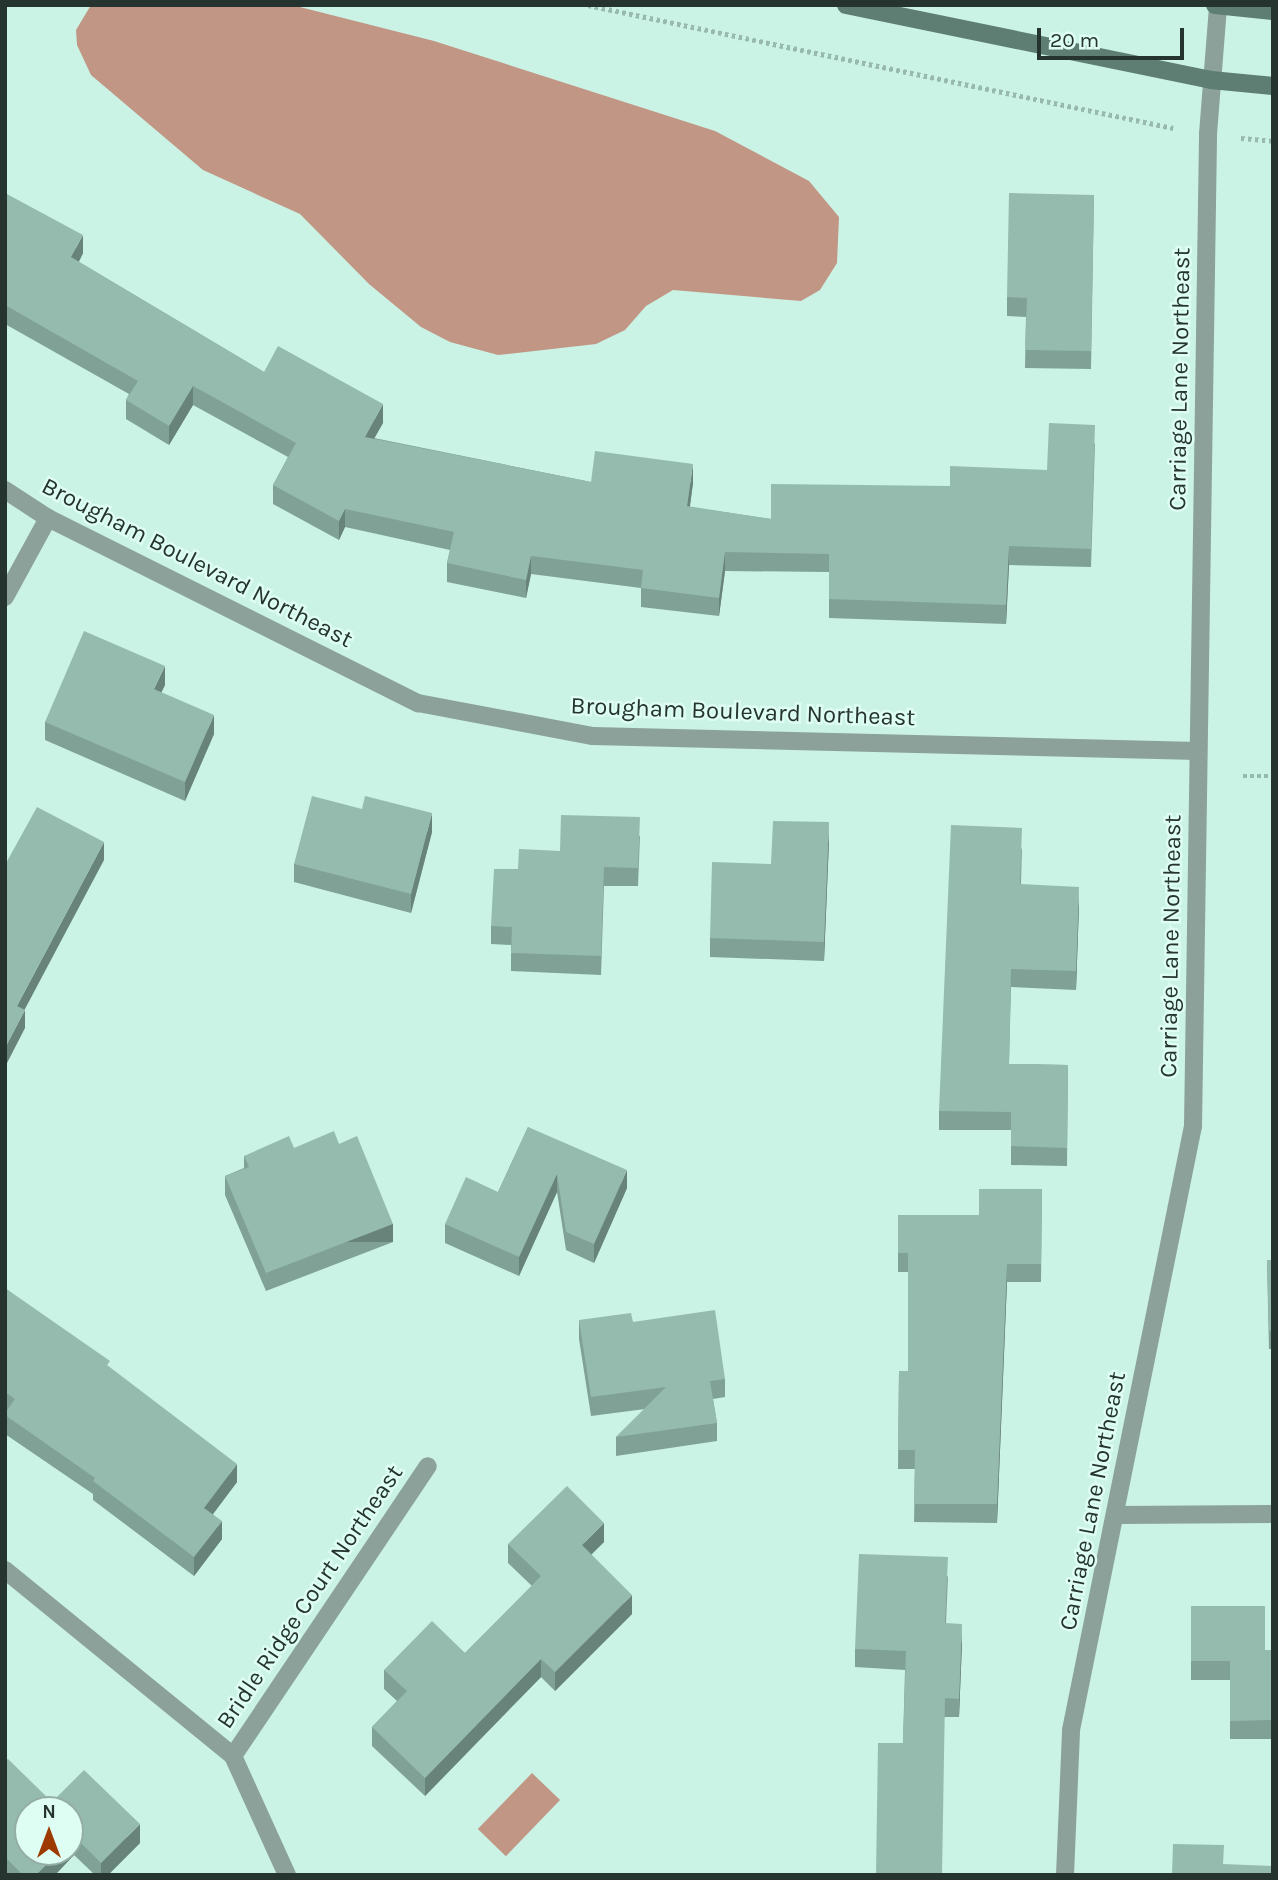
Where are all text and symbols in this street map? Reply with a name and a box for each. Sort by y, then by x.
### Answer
scale bar [1040,14,1187,58]
text: 20 m [1050,28,1099,52]
street label: Carriage Lane Northeast [1163,247,1197,511]
street label: Brougham Boulevard Northeast [37,472,357,654]
street label: Brougham Boulevard Northeast [570,692,916,732]
street label: Carriage Lane Northeast [1154,814,1188,1078]
street label: Carriage Lane Northeast [1054,1369,1132,1633]
street label: Bridle Ridge Court Northeast [211,1460,409,1734]
north arrow [14,1796,84,1866]
text: N [42,1801,56,1823]

